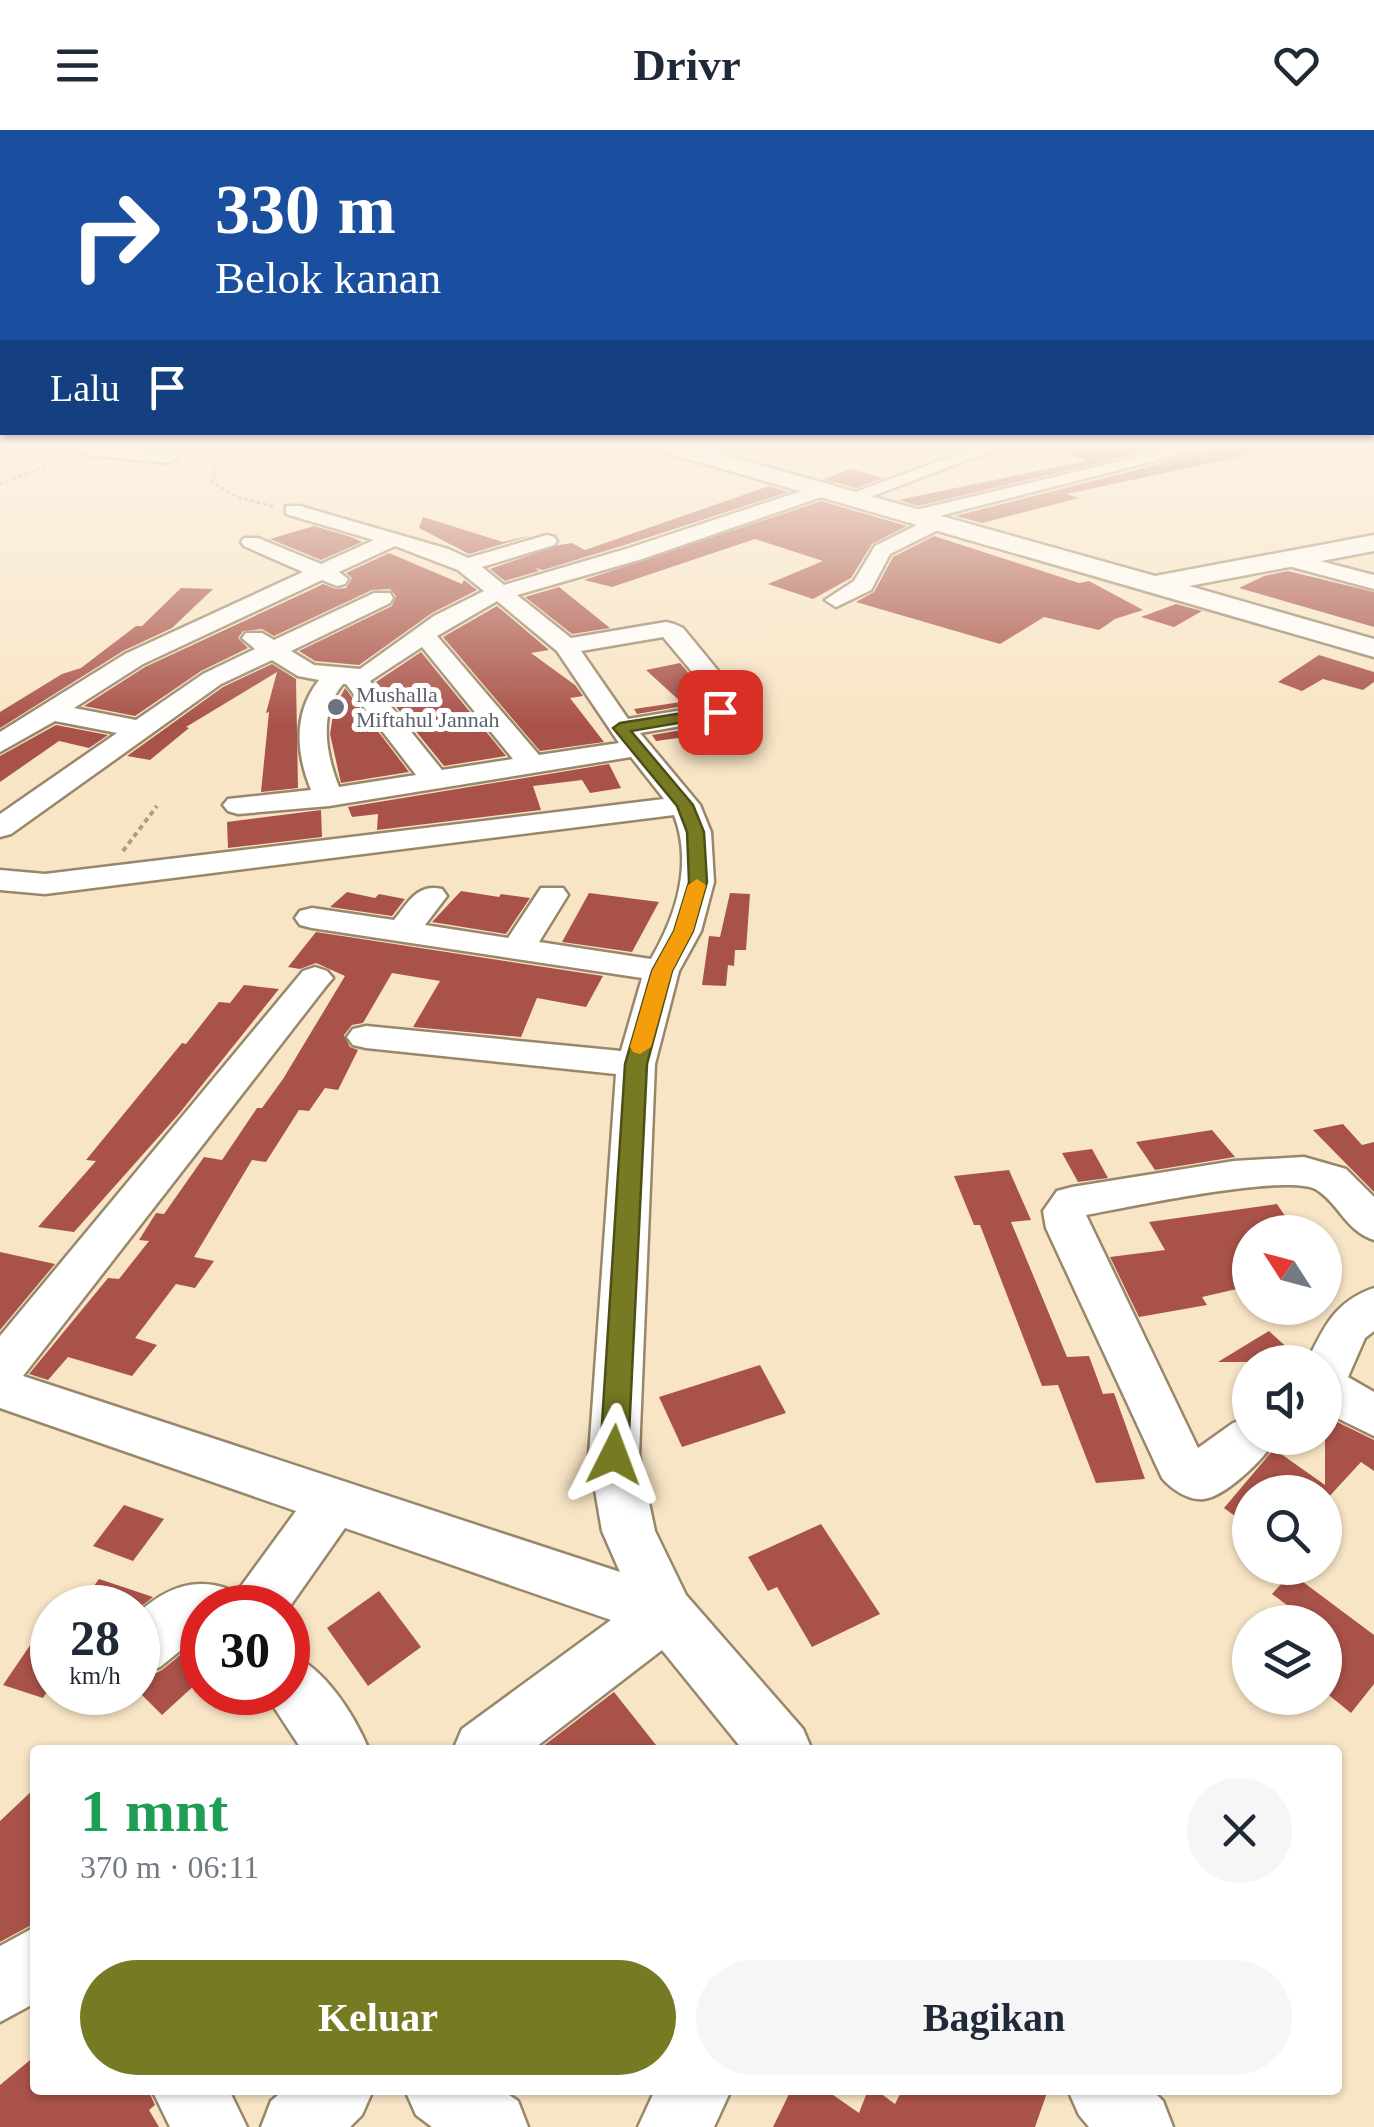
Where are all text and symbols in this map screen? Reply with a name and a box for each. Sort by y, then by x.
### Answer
icon: menu [50,38,105,93]
icon: heart [1269,38,1324,93]
text: Drivr [633,40,741,90]
icon: right [50,170,180,300]
text: 330 m [215,171,396,248]
text: Belok kanan [215,253,441,303]
icon: arrive [140,360,195,415]
text: Lalu [50,367,120,409]
pin [678,670,763,755]
place label: Mushalla Miftahul Jannah [356,682,500,732]
icon: arrive [693,685,748,740]
marker: Mushalla Miftahul Jannah [325,696,347,718]
north arrow [1232,1215,1342,1325]
map controls [1232,1215,1342,1715]
button: sound [1232,1345,1342,1455]
position arrow [562,1403,666,1507]
button: search [1232,1475,1342,1585]
speed limit sign: 30 [180,1585,310,1715]
button: layers [1232,1605,1342,1715]
text: 28 [70,1610,120,1666]
text: km/h [69,1662,121,1689]
text: 1 mnt [80,1778,228,1844]
button: close [1187,1778,1292,1883]
text: 370 m · 06:11 [80,1849,259,1885]
button: Keluar [80,1960,676,2075]
button: Bagikan [696,1960,1292,2075]

